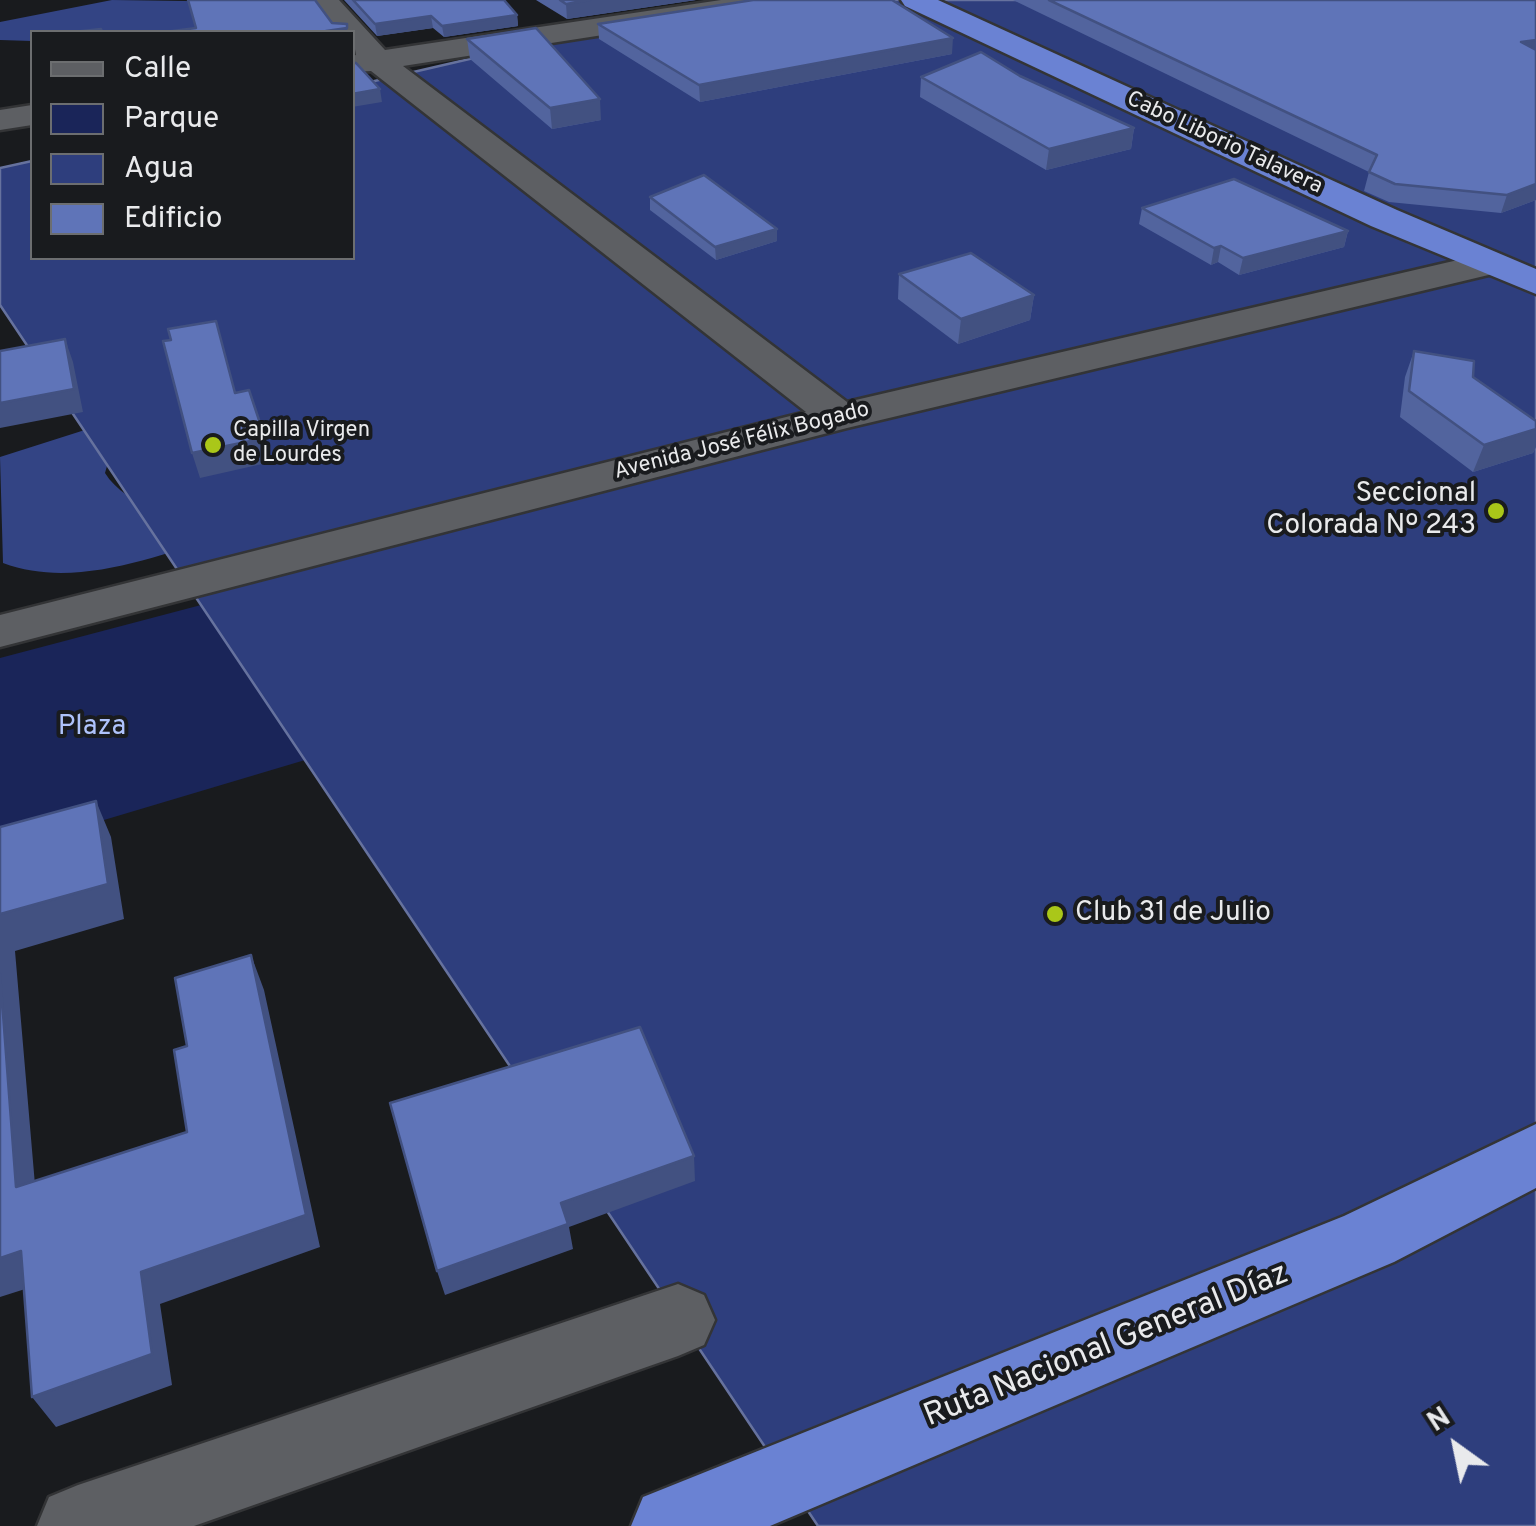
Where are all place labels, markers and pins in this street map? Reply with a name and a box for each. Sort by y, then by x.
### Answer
place label: Capilla Virgen de Lourdes [233,419,370,471]
marker: Capilla Virgen de Lourdes [202,434,224,456]
place label: Seccional Colorada Nº 243 [1266,478,1476,544]
marker: Seccional Colorada Nº 243 [1485,500,1507,522]
place label: Club 31 de Julio [1075,897,1271,931]
marker: Club 31 de Julio [1044,903,1066,925]

